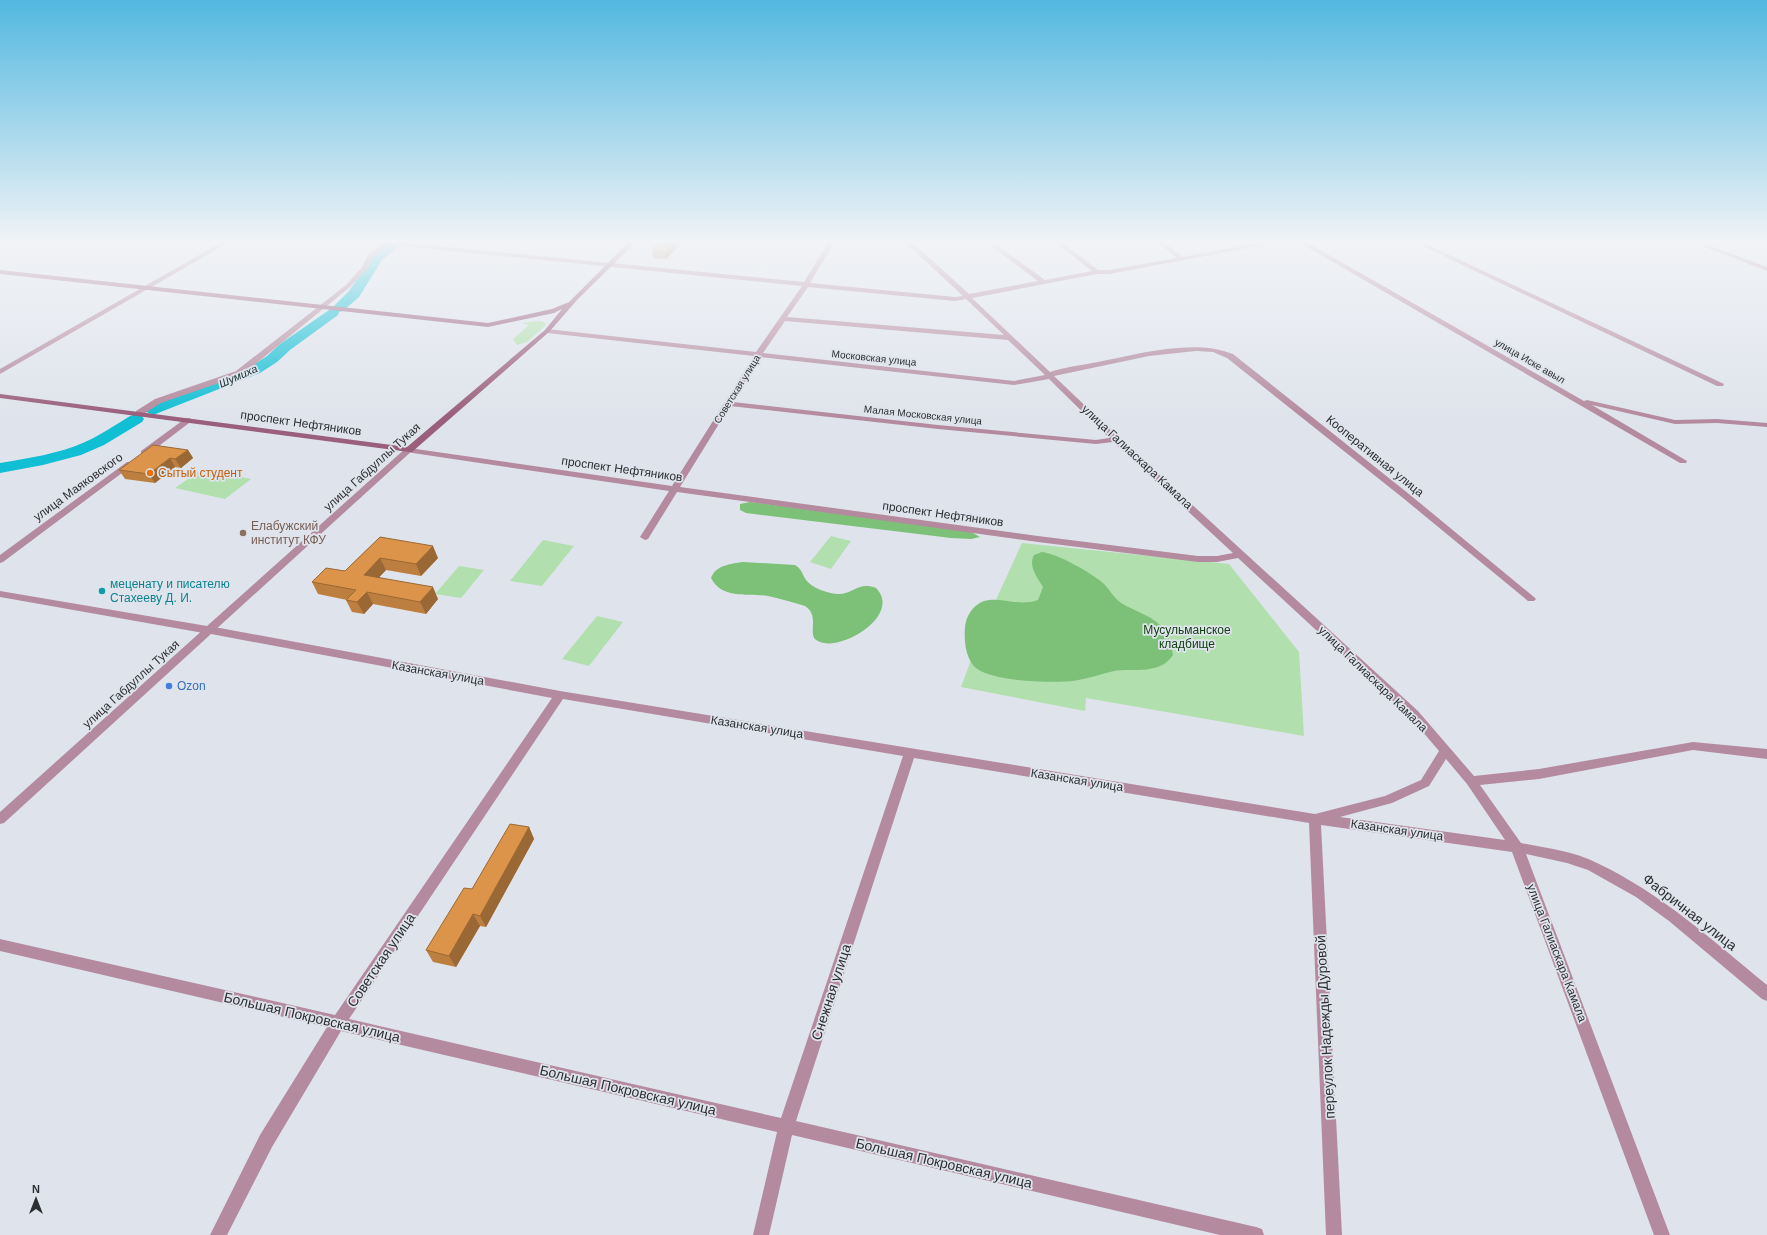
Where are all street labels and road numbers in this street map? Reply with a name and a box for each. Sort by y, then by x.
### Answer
street label: улица Иске авыл [1493,336,1567,386]
street label: Московская улица [831,348,917,368]
street label: Советская улица [712,352,763,425]
street label: улица Галиаскара Камала [1079,402,1196,512]
street label: Малая Московская улица [863,403,983,427]
street label: проспект Нефтяников [240,408,362,438]
street label: Кооперативная улица [1323,412,1427,500]
street label: улица Габдуллы Тукая [321,420,423,514]
street label: улица Маяковского [31,450,126,524]
street label: проспект Нефтяников [561,454,683,484]
street label: проспект Нефтяников [882,499,1004,529]
street label: улица Галиаскара Камала [1316,623,1431,735]
street label: улица Габдуллы Тукая [80,637,182,731]
street label: Казанская улица [391,658,485,688]
street label: Казанская улица [710,713,805,741]
street label: Казанская улица [1030,766,1125,794]
street label: Казанская улица [1350,817,1445,843]
street label: Фабричная улица [1640,870,1740,954]
street label: улица Галиаскара Камала [1524,882,1590,1024]
street label: Советская улица [344,910,418,1010]
street label: переулок Надежды Дуровой [1312,935,1338,1119]
street label: Снежная улица [808,942,854,1042]
street label: Большая Покровская улица [222,989,402,1045]
street label: Большая Покровская улица [538,1062,718,1118]
street label: Большая Покровская улица [854,1135,1034,1191]

